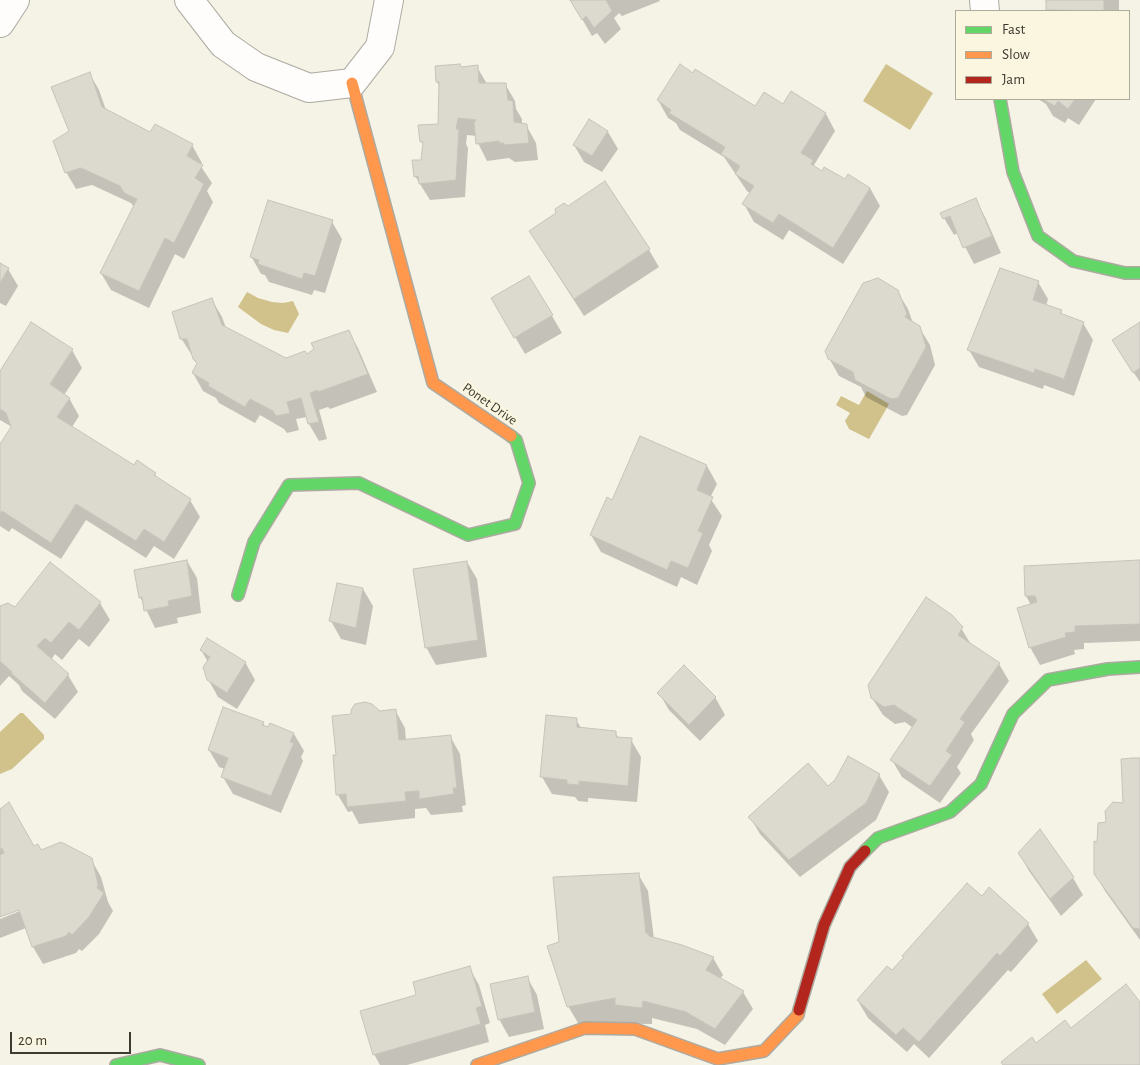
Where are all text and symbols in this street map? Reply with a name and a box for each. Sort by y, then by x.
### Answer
legend [955,10,1130,100]
text: Fast [1002,22,1025,37]
text: Slow [1002,47,1030,62]
text: Jam [1002,72,1025,87]
street label: Ponet Drive [459,379,521,429]
scale bar [12,1022,134,1054]
text: 20 m [18,1033,47,1048]

